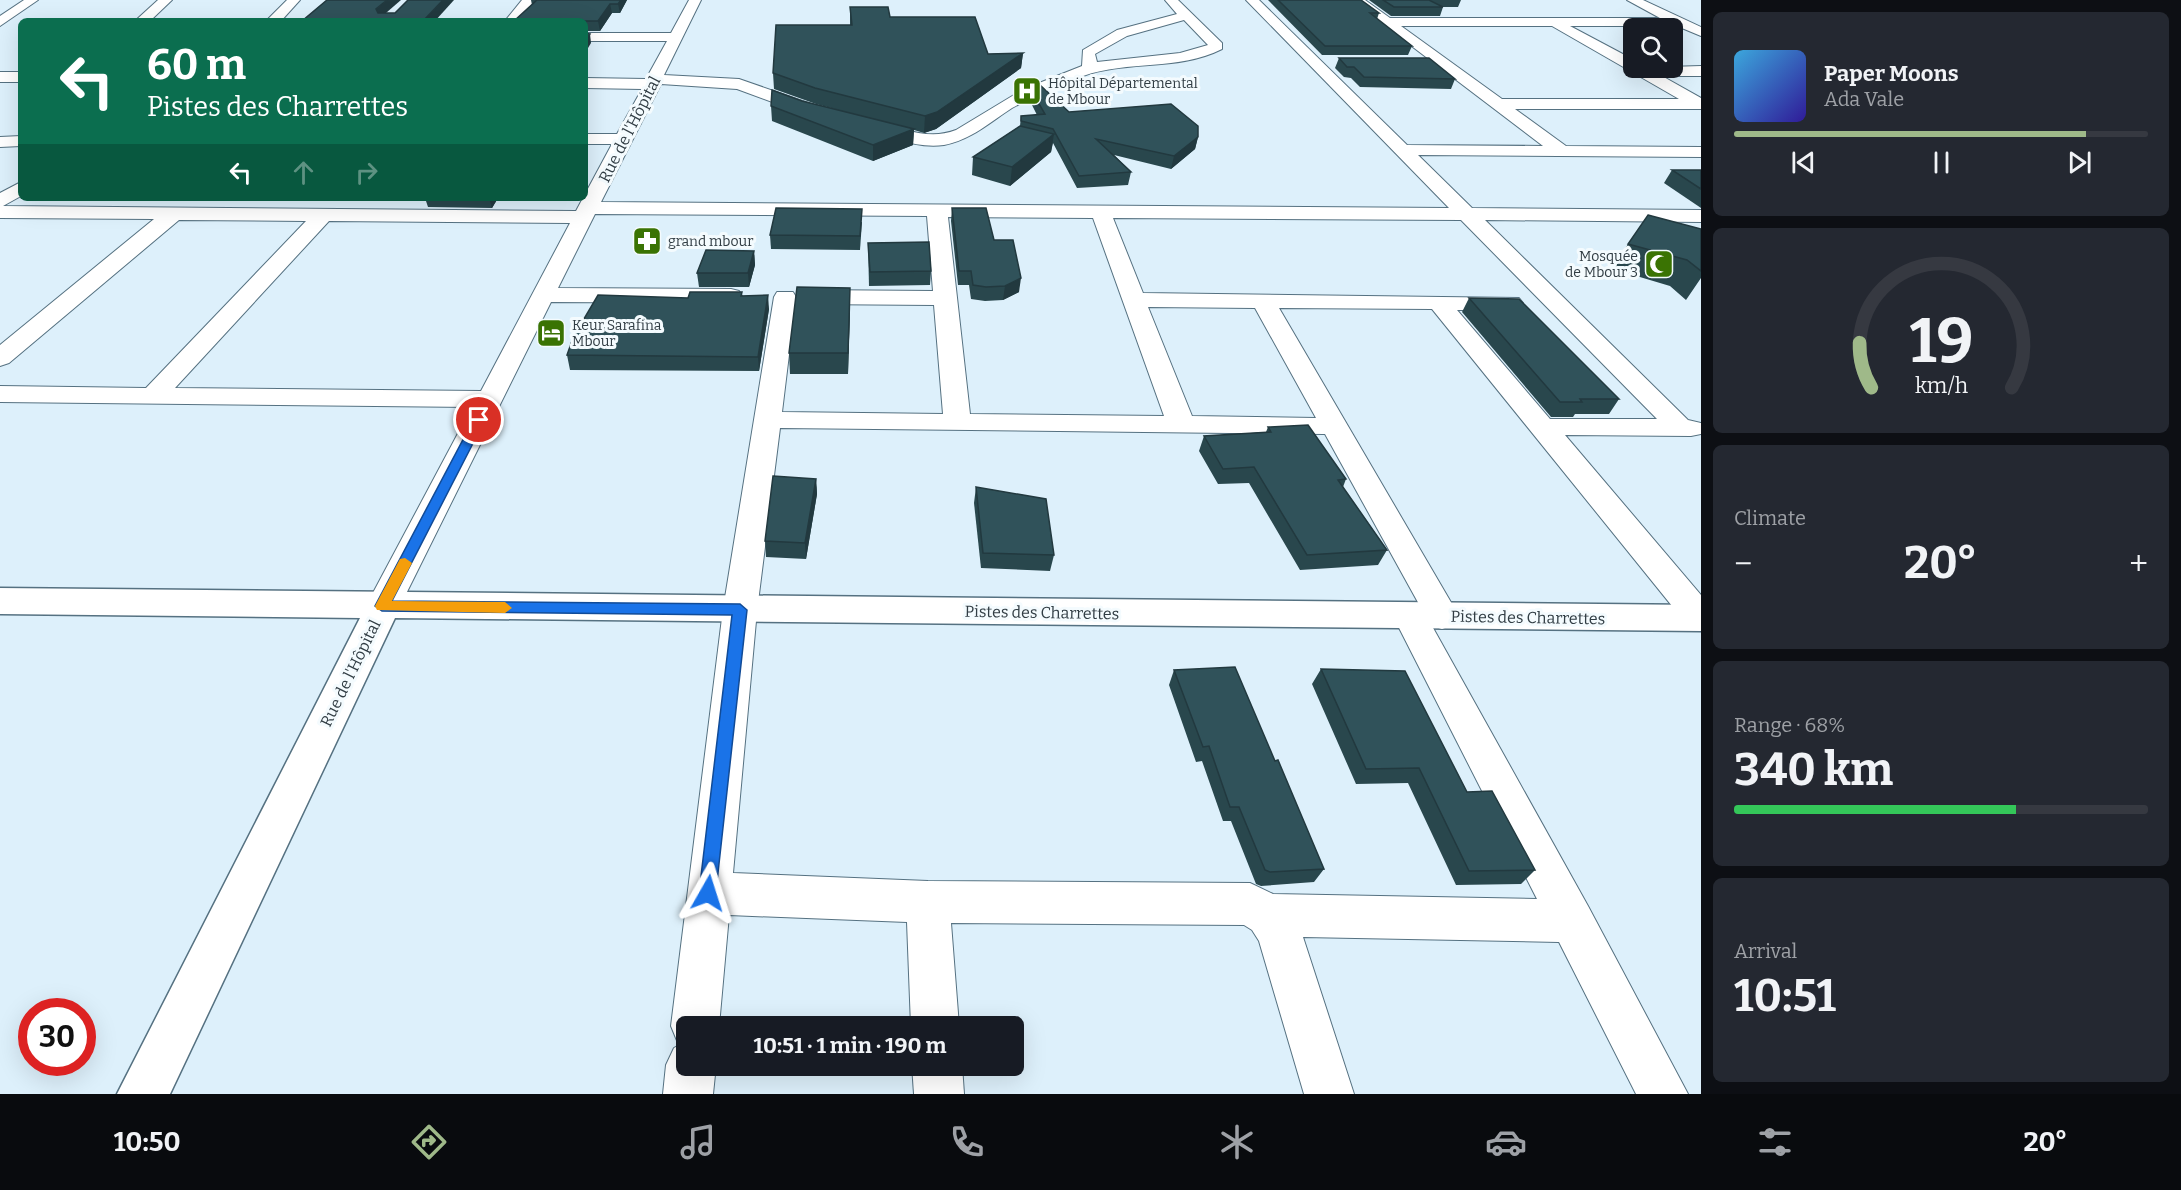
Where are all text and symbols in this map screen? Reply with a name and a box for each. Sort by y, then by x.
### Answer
map controls [1623,18,1683,78]
button: search [1623,18,1683,78]
text: 60 m [147,40,246,90]
icon: left [48,42,126,120]
text: Paper Moons [1824,60,1959,87]
street label: Rue de l'Hôpital [595,73,665,185]
hospital icon: Hôpital Départemental de Mbour [1011,75,1043,107]
place label: Hôpital Départemental de Mbour [1048,75,1198,108]
text: Ada Vale [1824,87,1904,111]
text: Pistes des Charrettes [147,91,408,123]
icon: previous [1787,146,1820,179]
icon: pause [1925,146,1958,179]
icon: next [2063,146,2096,179]
icon: left [224,156,257,189]
icon: ahead [287,156,320,189]
icon: right [350,156,383,189]
pharmacy icon: grand mbour [631,225,663,257]
place label: grand mbour [668,233,753,250]
place label: Mosquée de Mbour 3 [1565,248,1638,281]
mosque icon: Mosquée de Mbour 3 [1643,248,1675,280]
text: 19 [1909,304,1973,379]
hotel icon: Keur Sarafina Mbour [535,317,567,349]
place label: Keur Sarafina Mbour [572,317,662,350]
text: km/h [1914,373,1968,399]
pin [453,394,504,445]
icon: arrive [462,403,495,436]
text: Climate [1734,506,1806,530]
text: 20° [1904,536,1977,590]
text: − [1734,544,1752,584]
text: + [2129,544,2148,584]
street label: Pistes des Charrettes [964,602,1119,623]
street label: Pistes des Charrettes [1450,607,1605,628]
street label: Rue de l'Hôpital [316,616,385,730]
text: Range · 68% [1734,713,1845,737]
text: 340 km [1734,743,1893,797]
position arrow [676,861,740,925]
text: Arrival [1734,939,1797,963]
text: 10:51 [1734,969,1836,1023]
speed limit sign: 30 [18,998,96,1076]
text: 10:51 · 1 min · 190 m [754,1032,946,1059]
icon: directions [408,1121,450,1163]
icon: music [677,1121,719,1163]
icon: phone [946,1121,988,1163]
icon: climate [1216,1121,1258,1163]
icon: car [1485,1121,1527,1163]
icon: filters [1754,1121,1796,1163]
text: 10:50 [114,1126,181,1158]
text: 20° [2023,1126,2067,1158]

